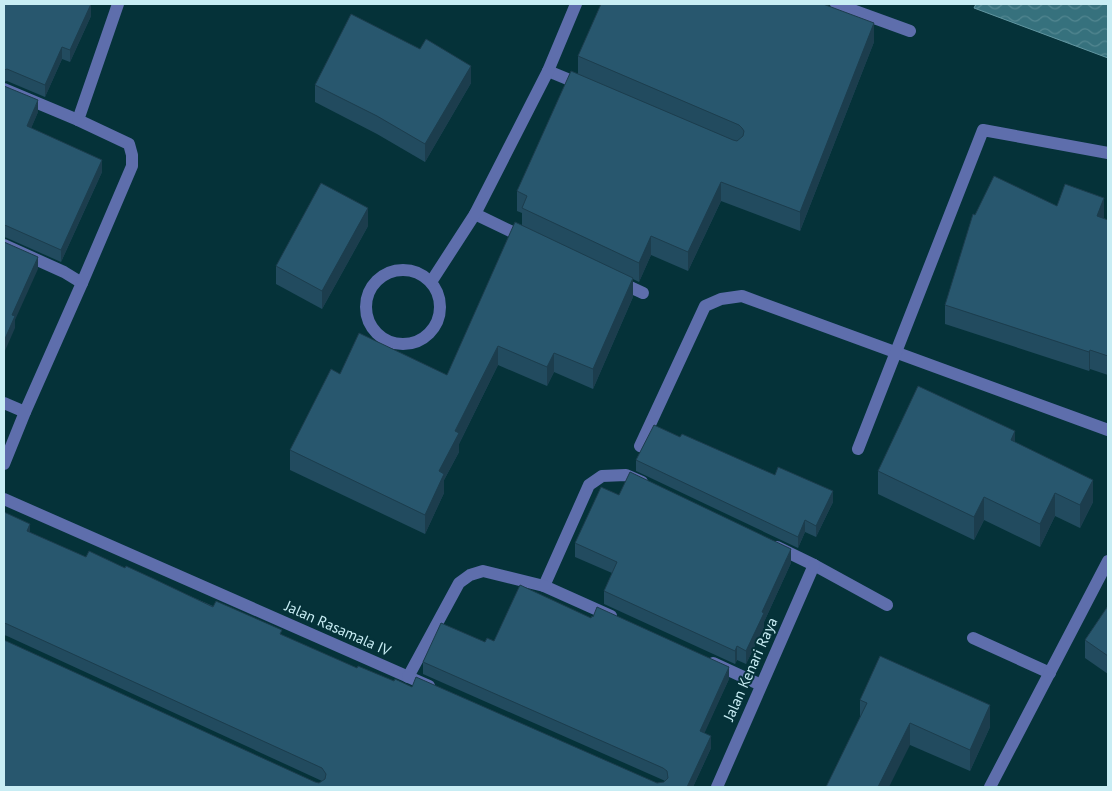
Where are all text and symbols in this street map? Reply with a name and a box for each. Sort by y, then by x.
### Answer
street label: Jalan Rasamala IV [281,596,394,660]
street label: Jalan Kenari Raya [718,614,781,725]

